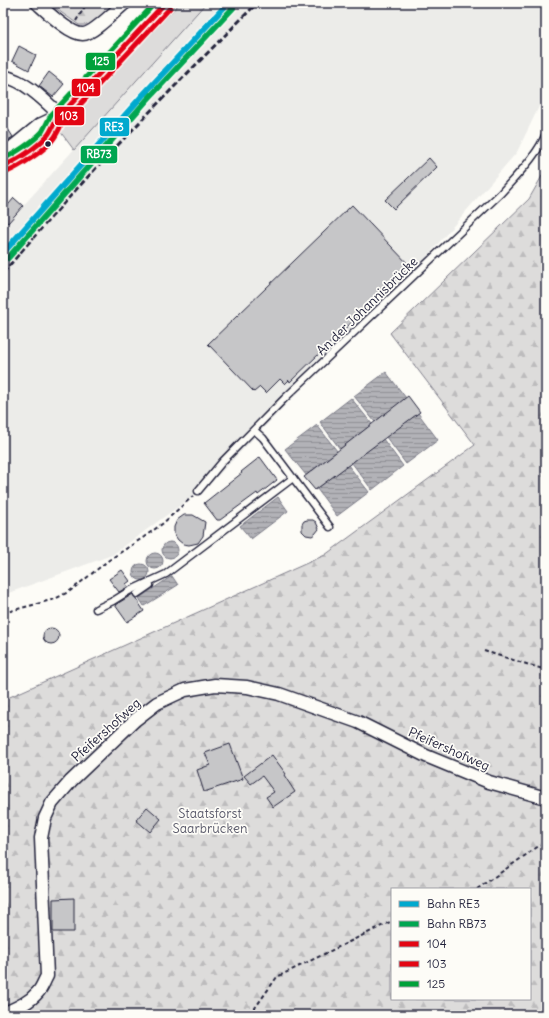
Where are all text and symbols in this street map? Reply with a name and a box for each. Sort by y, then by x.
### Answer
line badge: 125 [85,52,116,71]
text: 125 [93,54,109,68]
line badge: 104 [71,78,101,97]
text: 104 [77,81,96,95]
line badge: 103 [54,106,85,126]
text: 103 [60,109,78,123]
line badge: RE3 [99,117,130,137]
text: RE3 [104,120,124,134]
unlabelled marker [43,139,53,149]
line badge: RB73 [80,145,118,164]
text: RB73 [86,147,112,161]
street label: An der Johannisbrücke [313,253,421,359]
street label: Pfeifershofweg [68,694,144,766]
street label: Pfeifershofweg [406,723,492,775]
park label: Staatsforst Saarbrücken [172,805,248,837]
legend [391,888,531,1000]
text: Bahn RE3 [427,896,480,911]
text: Bahn RB73 [427,916,487,931]
text: 104 [427,936,447,951]
text: 103 [427,956,447,971]
text: 125 [427,976,445,991]

